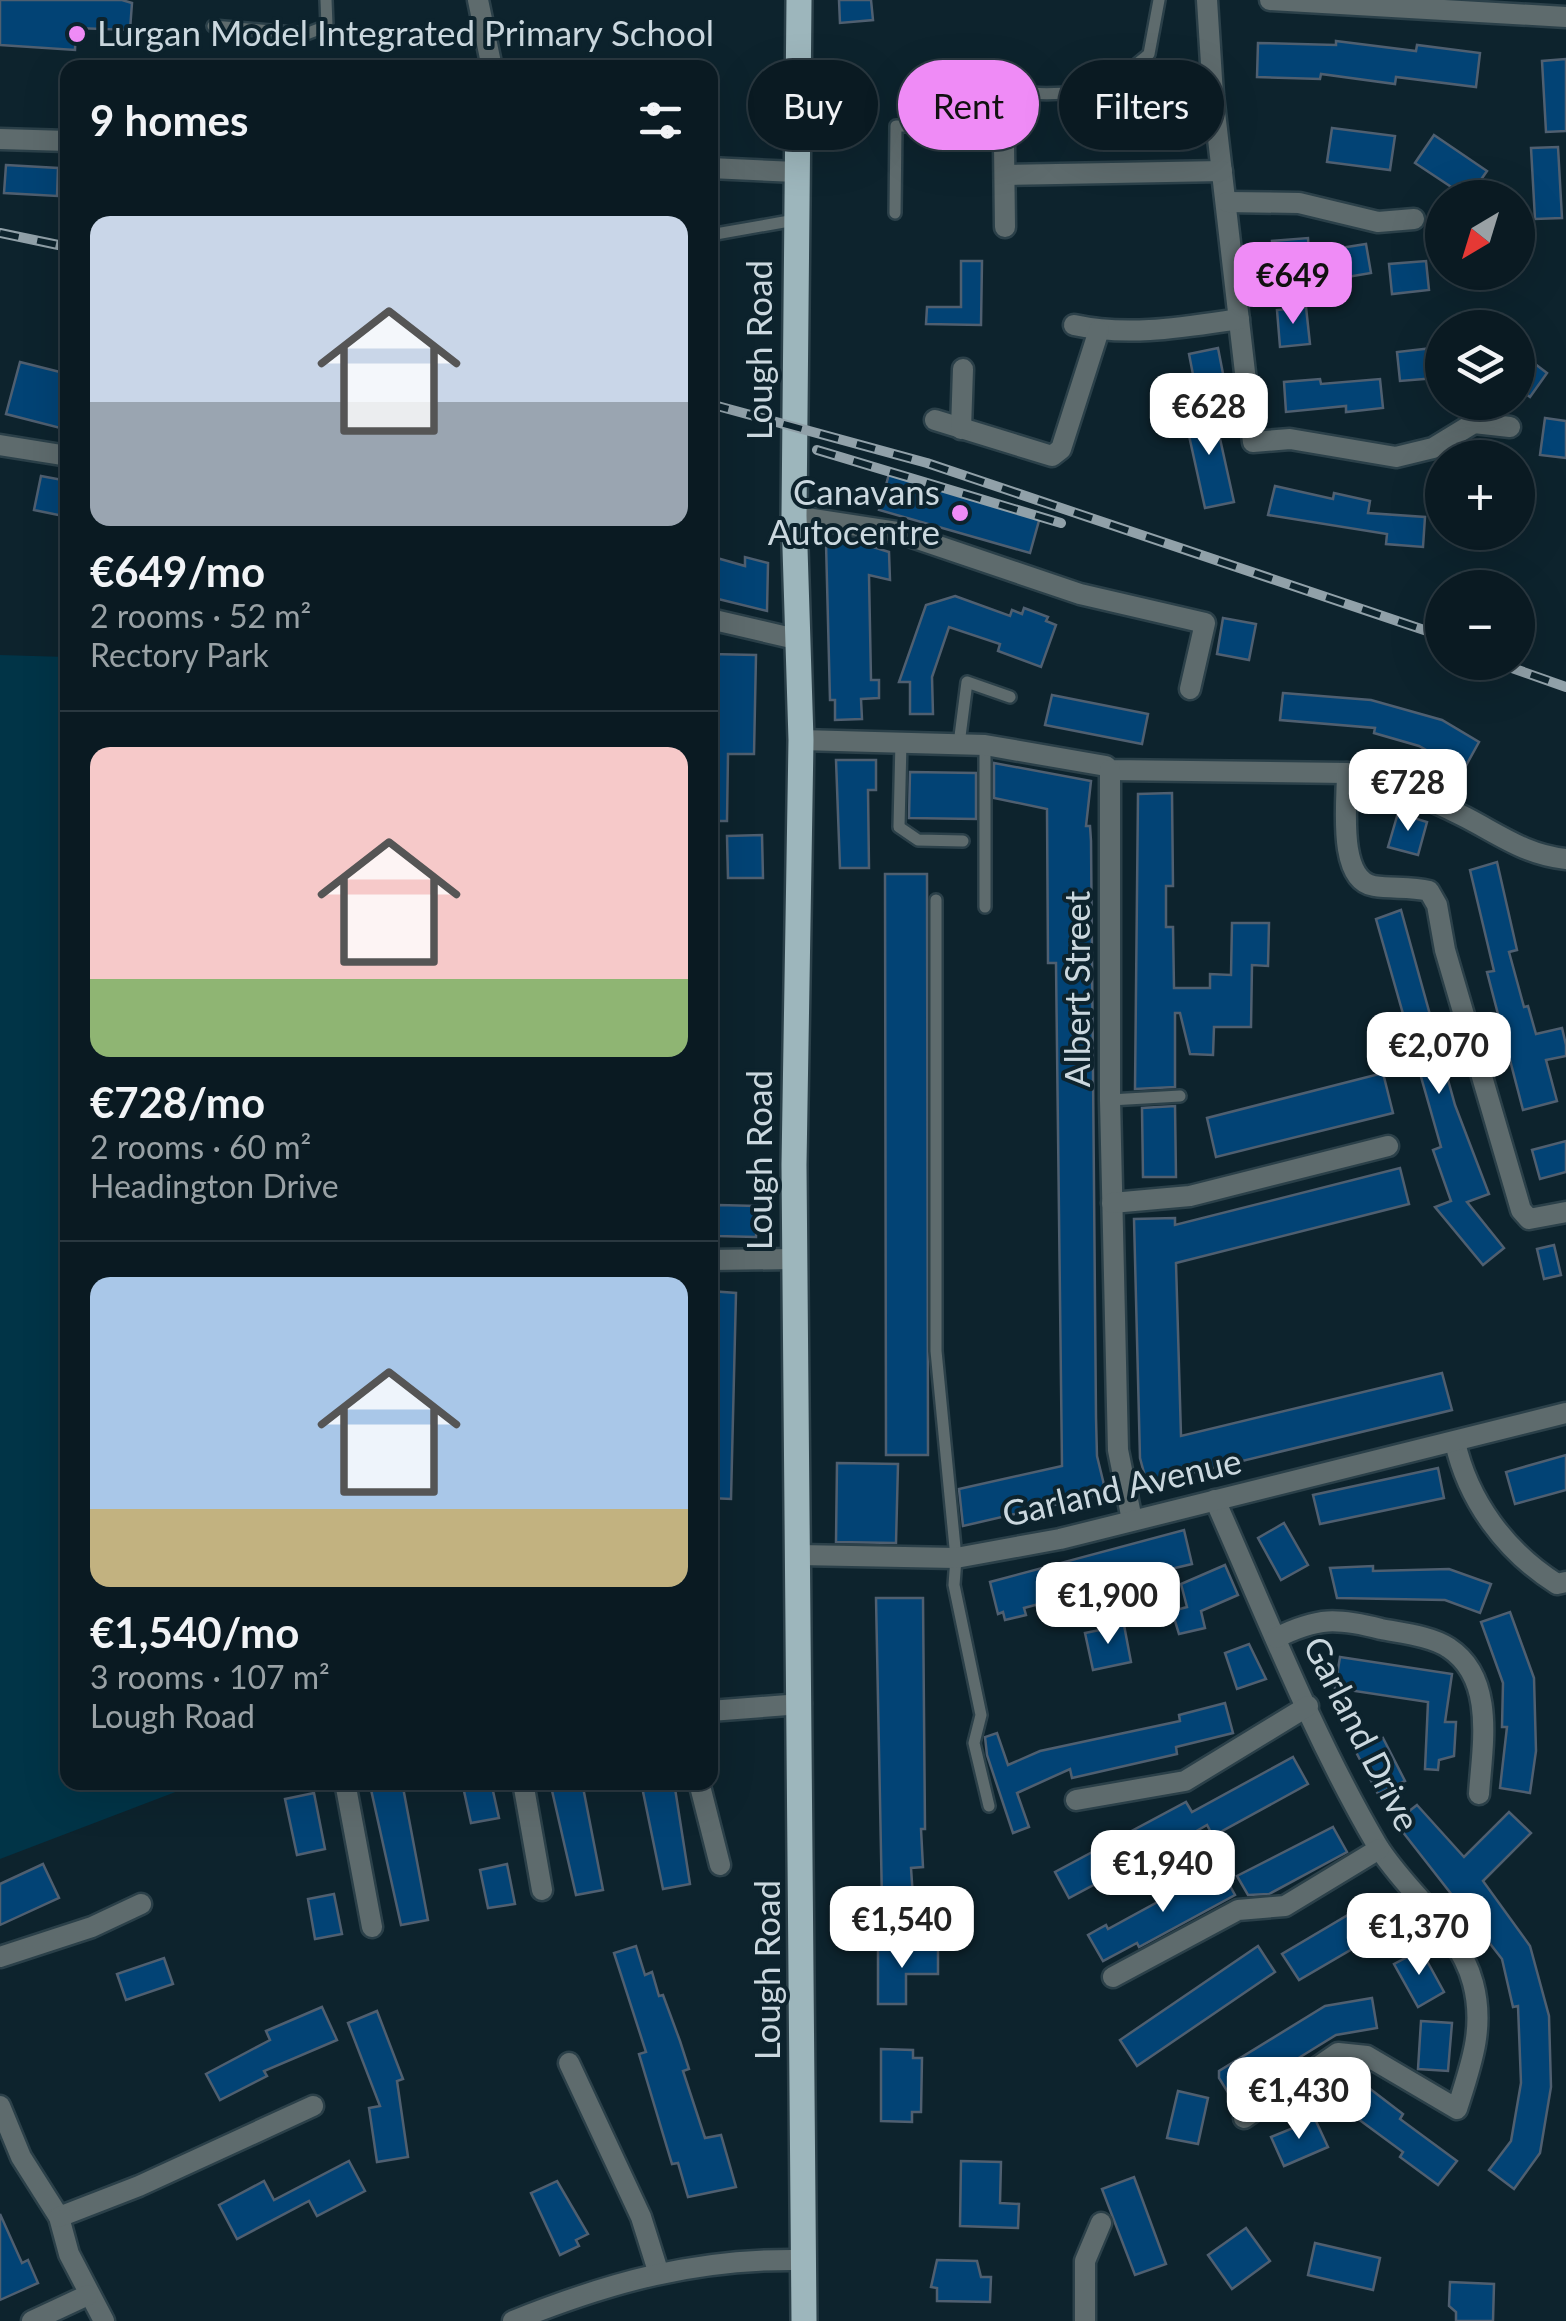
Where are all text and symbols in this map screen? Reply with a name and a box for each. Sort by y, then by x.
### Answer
place label: Lurgan Model Integrated Primary School [97,11,714,53]
marker: Lurgan Model Integrated Primary School [66,23,88,45]
chip: Buy [748,60,878,150]
chip: Rent [898,60,1039,150]
chip: Filters [1059,60,1224,150]
icon: filters [633,93,688,148]
text: 9 homes [90,95,248,145]
north arrow [1425,180,1535,290]
map controls [1425,180,1535,680]
pin: €649 [1234,242,1352,327]
text: €649 [1256,255,1330,294]
street label: Lough Road [737,260,779,440]
icon: home [299,281,479,461]
button: layers [1425,310,1535,420]
pin: €628 [1150,373,1268,458]
text: €628 [1172,386,1246,425]
button: + [1425,440,1535,550]
place label: Canavans Autocentre [768,470,940,552]
marker: Canavans Autocentre [949,502,971,524]
text: €649/mo [90,546,265,596]
button: − [1425,570,1535,680]
text: 2 rooms · 52 m² [90,596,311,635]
text: Rectory Park [90,635,269,674]
pin: €728 [1349,749,1467,834]
text: €728 [1371,762,1445,801]
icon: home [299,812,479,992]
street label: Albert Street [1055,890,1097,1087]
pin: €2,070 [1358,1012,1520,1097]
text: €2,070 [1389,1025,1489,1064]
street label: Lough Road [737,1070,779,1250]
text: €728/mo [90,1077,265,1127]
text: 2 rooms · 60 m² [90,1127,311,1166]
text: Headington Drive [90,1166,339,1205]
icon: home [299,1342,479,1522]
street label: Garland Avenue [998,1438,1245,1534]
pin: €1,900 [1027,1562,1189,1647]
text: €1,900 [1058,1575,1158,1614]
text: €1,540/mo [90,1607,299,1657]
street label: Garland Drive [1296,1629,1430,1837]
text: 3 rooms · 107 m² [90,1657,330,1696]
text: Lough Road [90,1696,255,1735]
pin: €1,940 [1082,1830,1244,1915]
text: €1,940 [1113,1843,1213,1882]
street label: Lough Road [745,1880,787,2060]
pin: €1,540 [821,1886,983,1971]
pin: €1,370 [1338,1893,1500,1978]
text: €1,540 [852,1899,952,1938]
text: €1,370 [1369,1906,1469,1945]
pin: €1,430 [1218,2057,1380,2142]
text: €1,430 [1249,2070,1349,2109]

